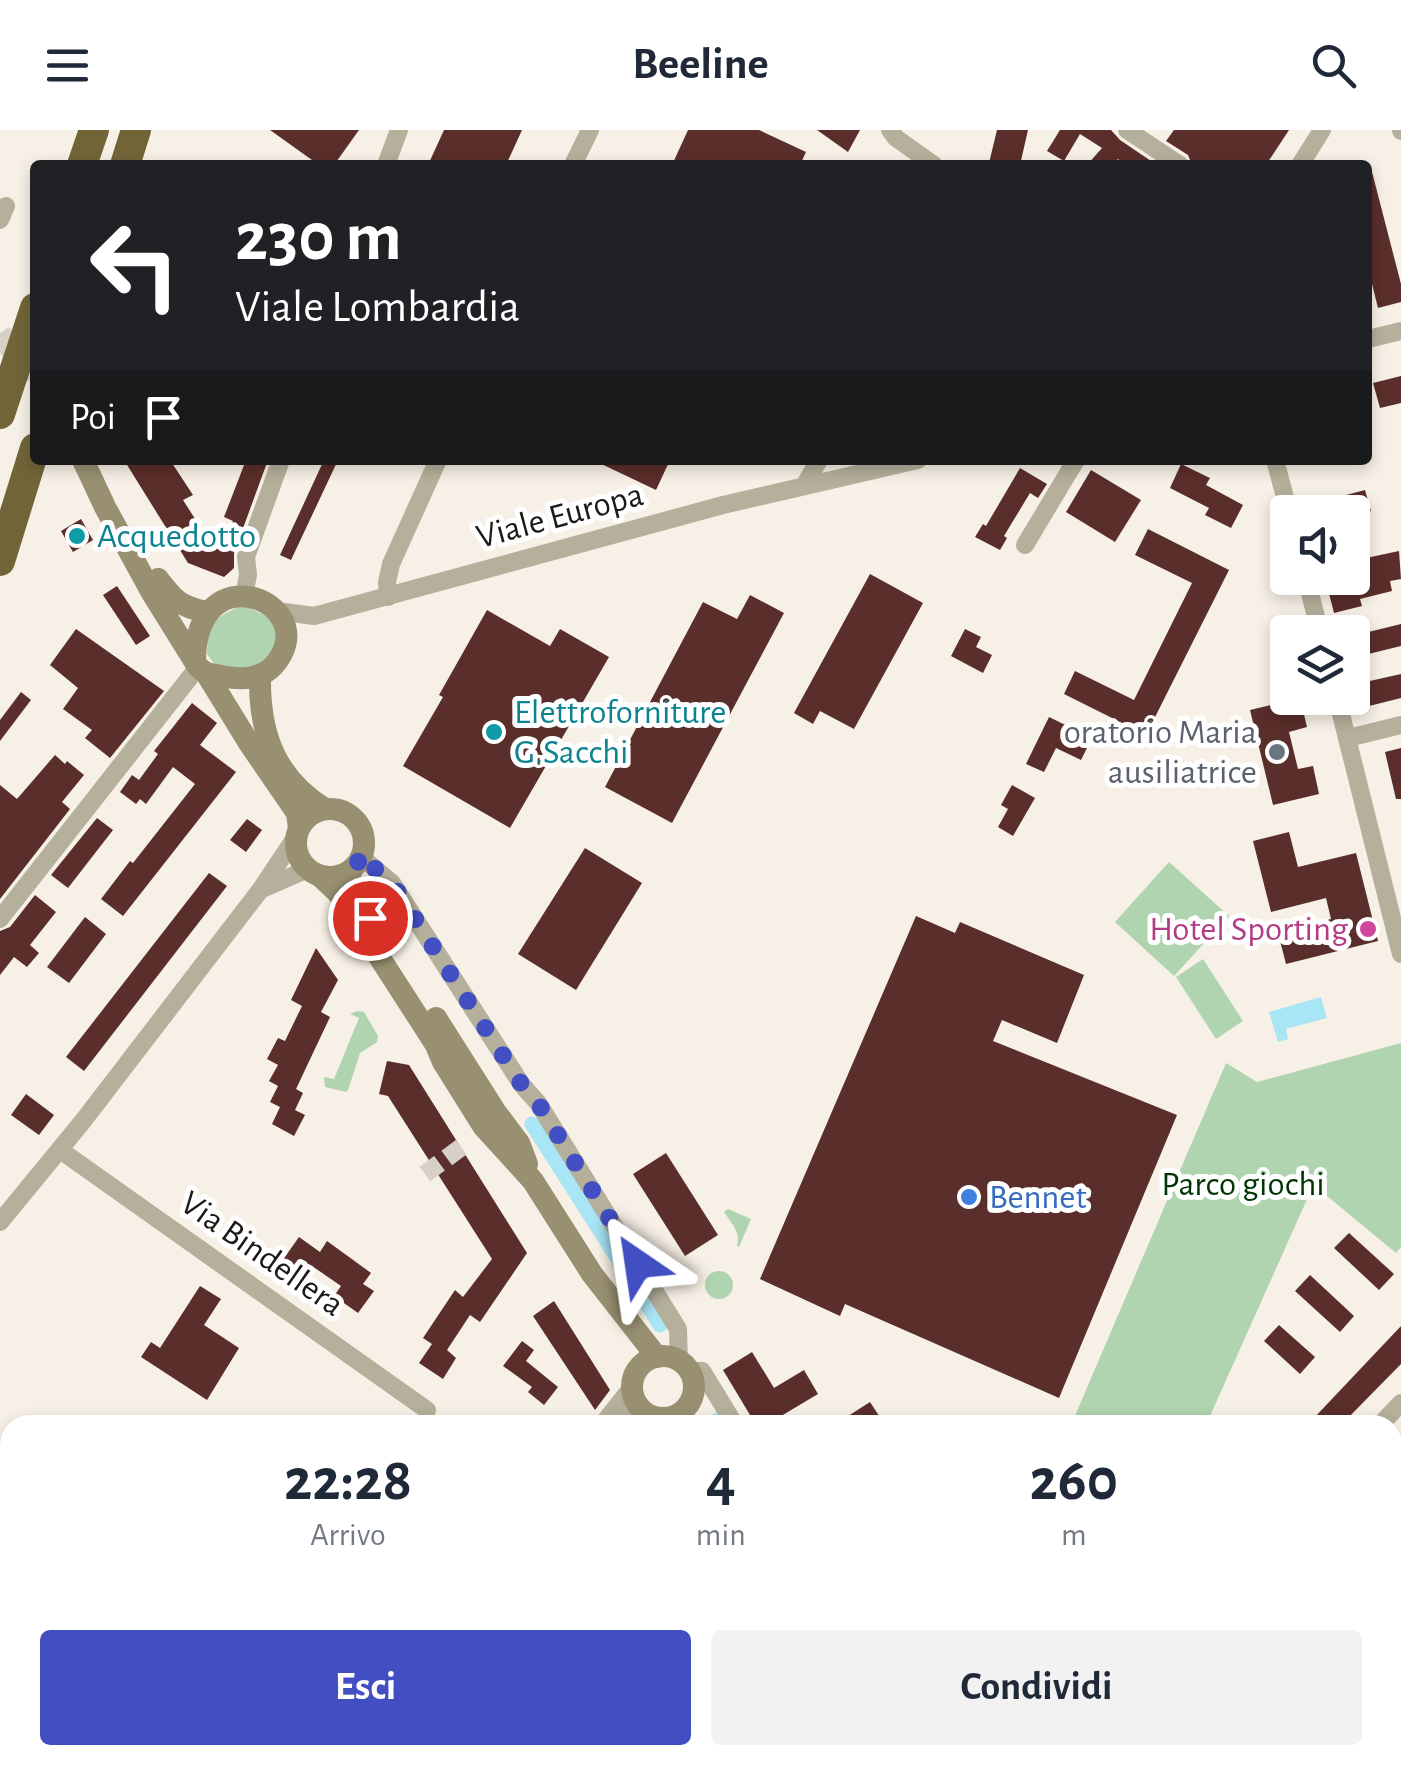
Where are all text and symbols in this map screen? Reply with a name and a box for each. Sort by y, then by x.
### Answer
icon: menu [40,38,95,93]
icon: search [1306,38,1361,93]
text: Beeline [632,42,769,87]
icon: left [70,200,200,330]
text: 230 m [235,203,402,273]
text: Viale Lombardia [235,285,520,330]
icon: arrive [136,390,191,445]
text: Poi [70,399,116,437]
street label: Viale Europa [473,477,647,555]
map controls [1270,495,1370,715]
button: sound [1270,495,1370,595]
place label: Acquedotto [97,519,256,554]
marker: Acquedotto [66,525,88,547]
button: layers [1270,615,1370,715]
place label: Elettroforniture G.Sacchi [514,695,726,770]
place label: oratorio Maria ausiliatrice [1064,715,1257,790]
marker: Elettroforniture G.Sacchi [483,721,505,743]
marker: oratorio Maria ausiliatrice [1266,741,1288,763]
pin [328,876,413,961]
icon: arrive [343,891,398,946]
place label: Hotel Sporting [1149,912,1348,947]
marker: Hotel Sporting [1357,918,1379,940]
park label: Parco giochi [1161,1167,1325,1202]
place label: Bennet [989,1180,1087,1215]
street label: Via Bindellera [174,1185,350,1323]
marker: Bennet [958,1186,980,1208]
position arrow [586,1212,690,1316]
text: 22:28 [284,1451,412,1511]
text: 4 [706,1451,736,1511]
text: 260 [1030,1451,1118,1511]
text: Arrivo [310,1519,386,1551]
text: min [696,1519,746,1551]
text: m [1061,1519,1087,1551]
button: Esci [40,1630,691,1745]
button: Condividi [711,1630,1362,1745]

